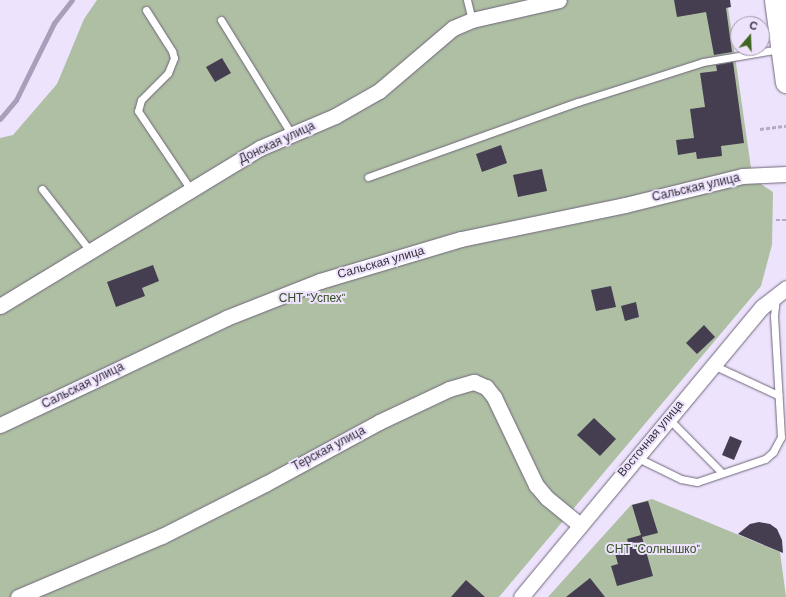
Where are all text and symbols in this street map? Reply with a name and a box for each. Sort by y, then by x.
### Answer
north arrow [730,16,770,56]
text: С [748,18,760,34]
street label: Донская улица [237,119,317,167]
street label: Сальская улица [651,171,741,205]
street label: Сальская улица [336,244,426,282]
park label: СНТ "Успех" [279,292,345,306]
street label: Сальская улица [40,360,126,412]
street label: Восточная улица [615,398,687,480]
street label: Терская улица [290,424,368,474]
park label: СНТ "Солнышко" [606,543,700,557]

